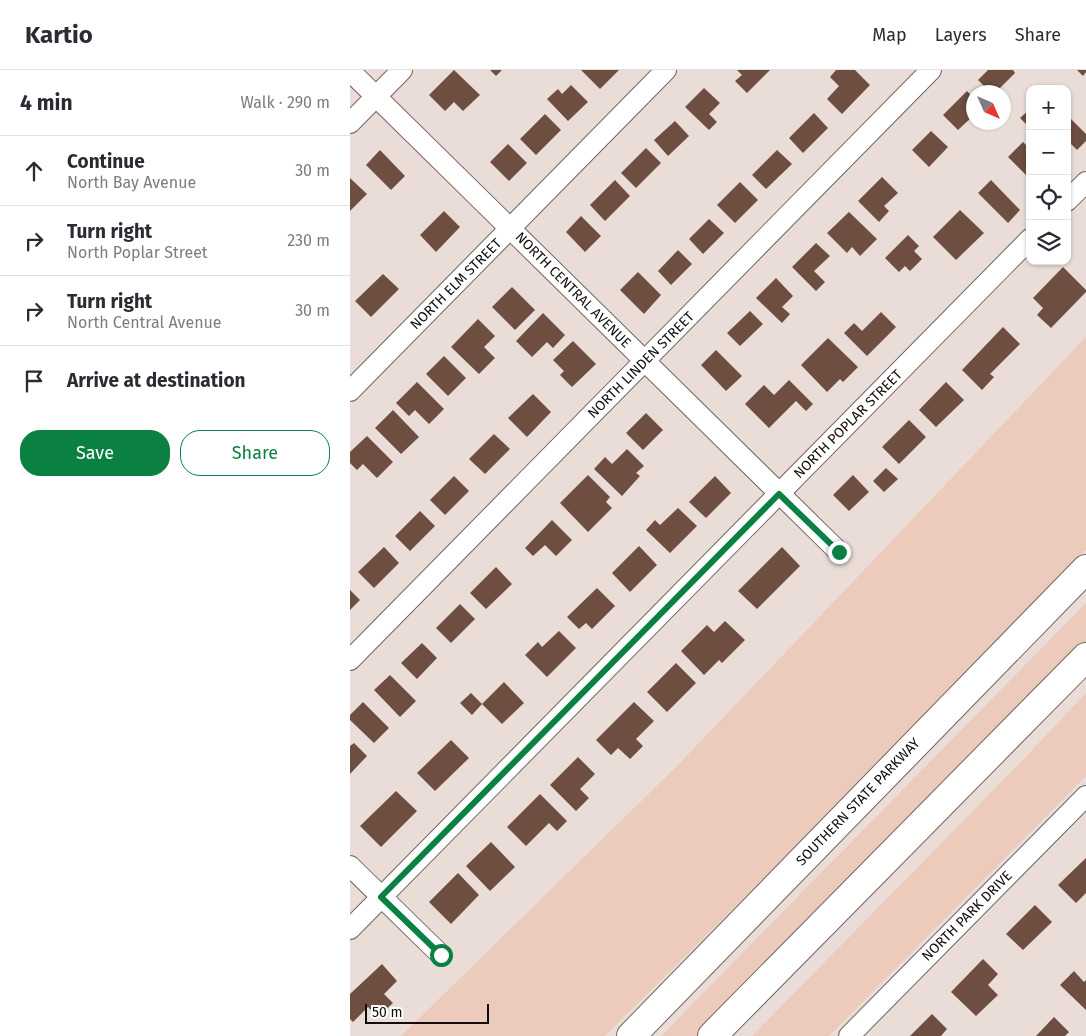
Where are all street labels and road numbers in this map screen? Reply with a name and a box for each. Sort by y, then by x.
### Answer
street label: NORTH CENTRAL AVENUE [512,229,634,351]
street label: NORTH ELM STREET [407,234,506,333]
street label: NORTH LINDEN STREET [584,308,698,422]
street label: NORTH POPLAR STREET [790,366,906,482]
street label: SOUTHERN STATE PARKWAY [793,734,924,869]
street label: NORTH PARK DRIVE [918,867,1016,965]

